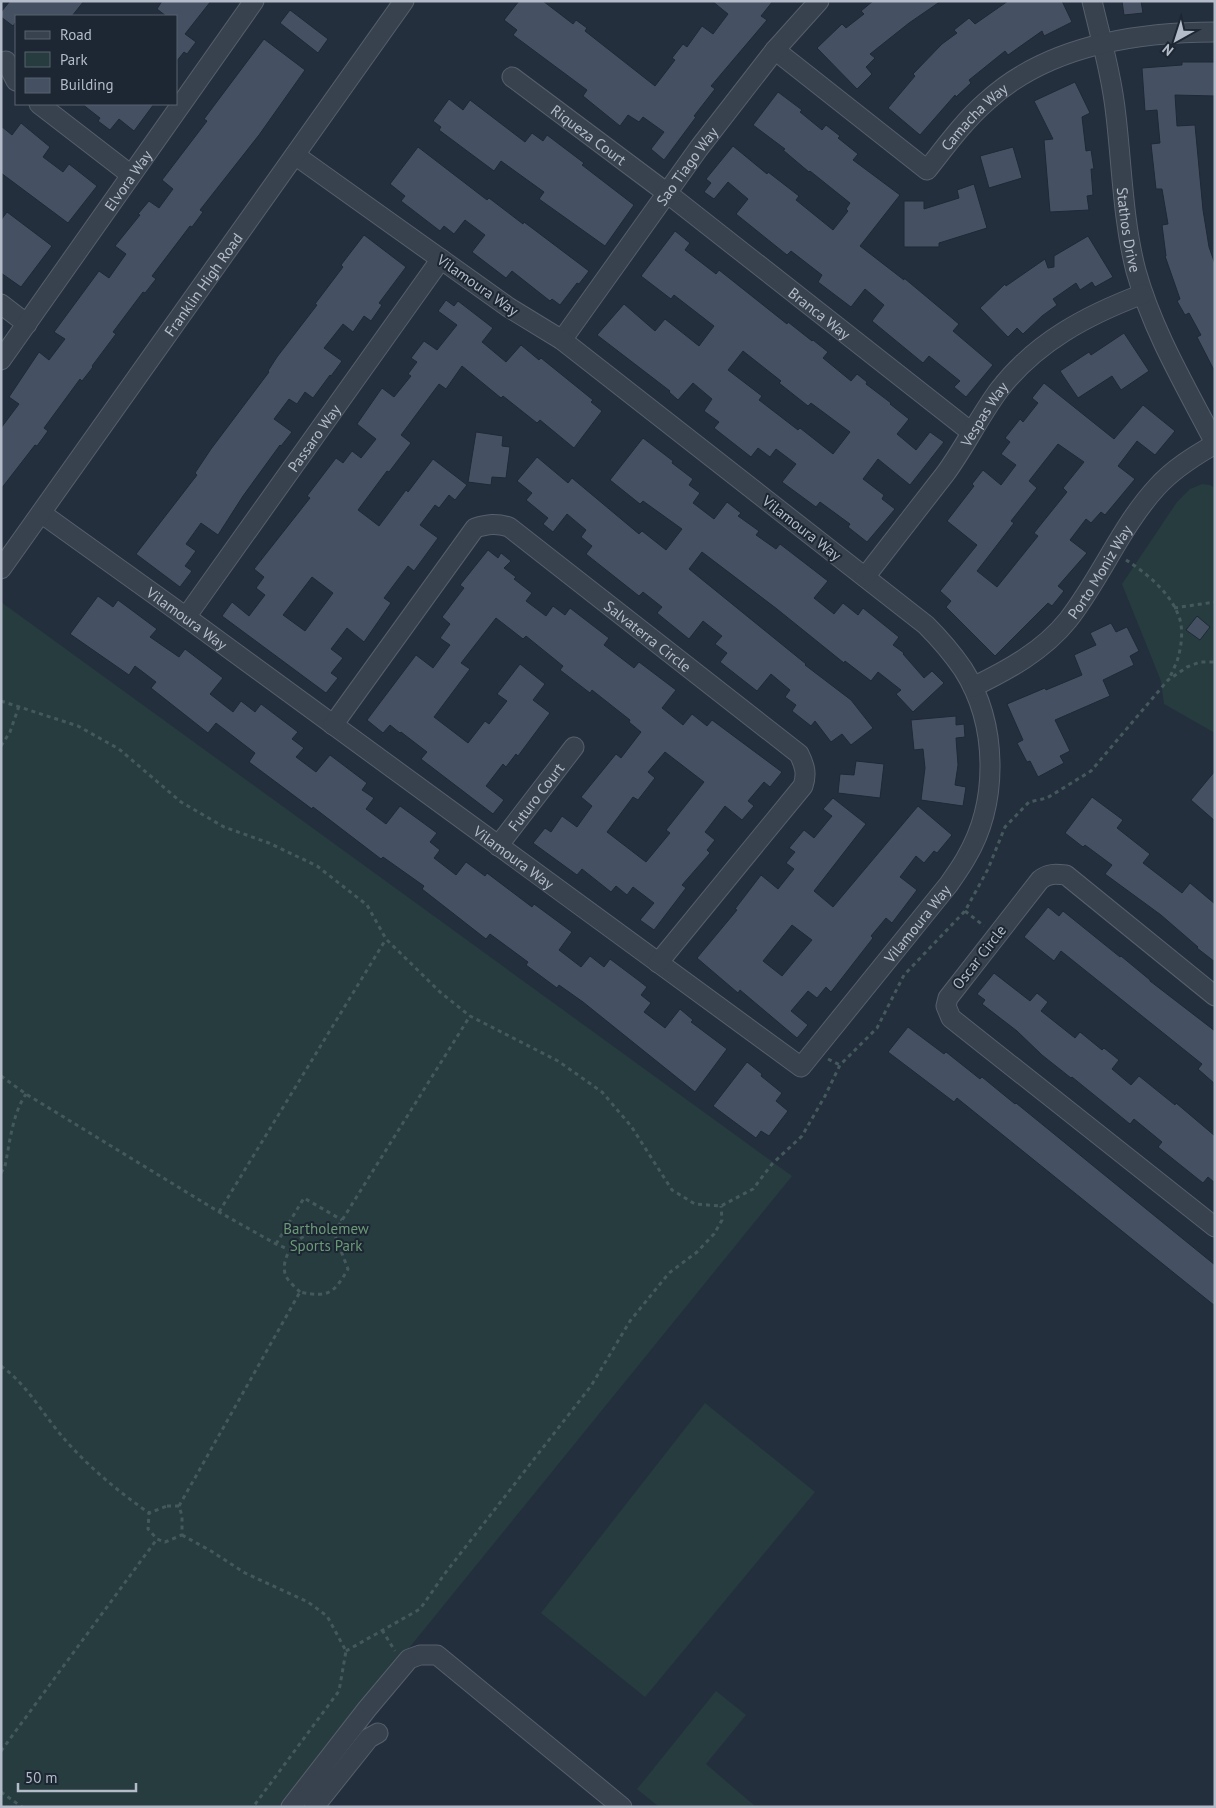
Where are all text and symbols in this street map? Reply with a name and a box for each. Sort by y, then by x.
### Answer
legend [15,15,178,105]
north arrow [1151,15,1201,65]
text: Road [60,25,92,44]
text: N [1159,40,1177,60]
text: Park [60,50,88,69]
text: Building [60,75,114,94]
street label: Camacha Way [936,78,1011,154]
street label: Riqueza Court [547,100,630,169]
street label: Sao Tiago Way [652,123,722,209]
street label: Elvora Way [100,146,156,214]
street label: Stathos Drive [1113,186,1145,274]
street label: Franklin High Road [160,229,246,340]
street label: Vilamoura Way [433,249,522,320]
street label: Branca Way [785,283,855,343]
street label: Vespas Way [956,377,1012,451]
street label: Passaro Way [283,400,344,475]
street label: Vilamoura Way [758,491,845,565]
street label: Porto Moniz Way [1063,521,1135,622]
street label: Vilamoura Way [142,582,231,654]
street label: Salvaterra Circle [601,596,695,676]
street label: Futuro Court [504,759,568,835]
street label: Vilamoura Way [469,821,558,893]
street label: Vilamoura Way [879,881,954,967]
street label: Oscar Circle [948,921,1010,993]
park label: Bartholemew Sports Park [283,1219,369,1255]
scale bar [18,1760,135,1792]
text: 50 m [25,1768,58,1787]

